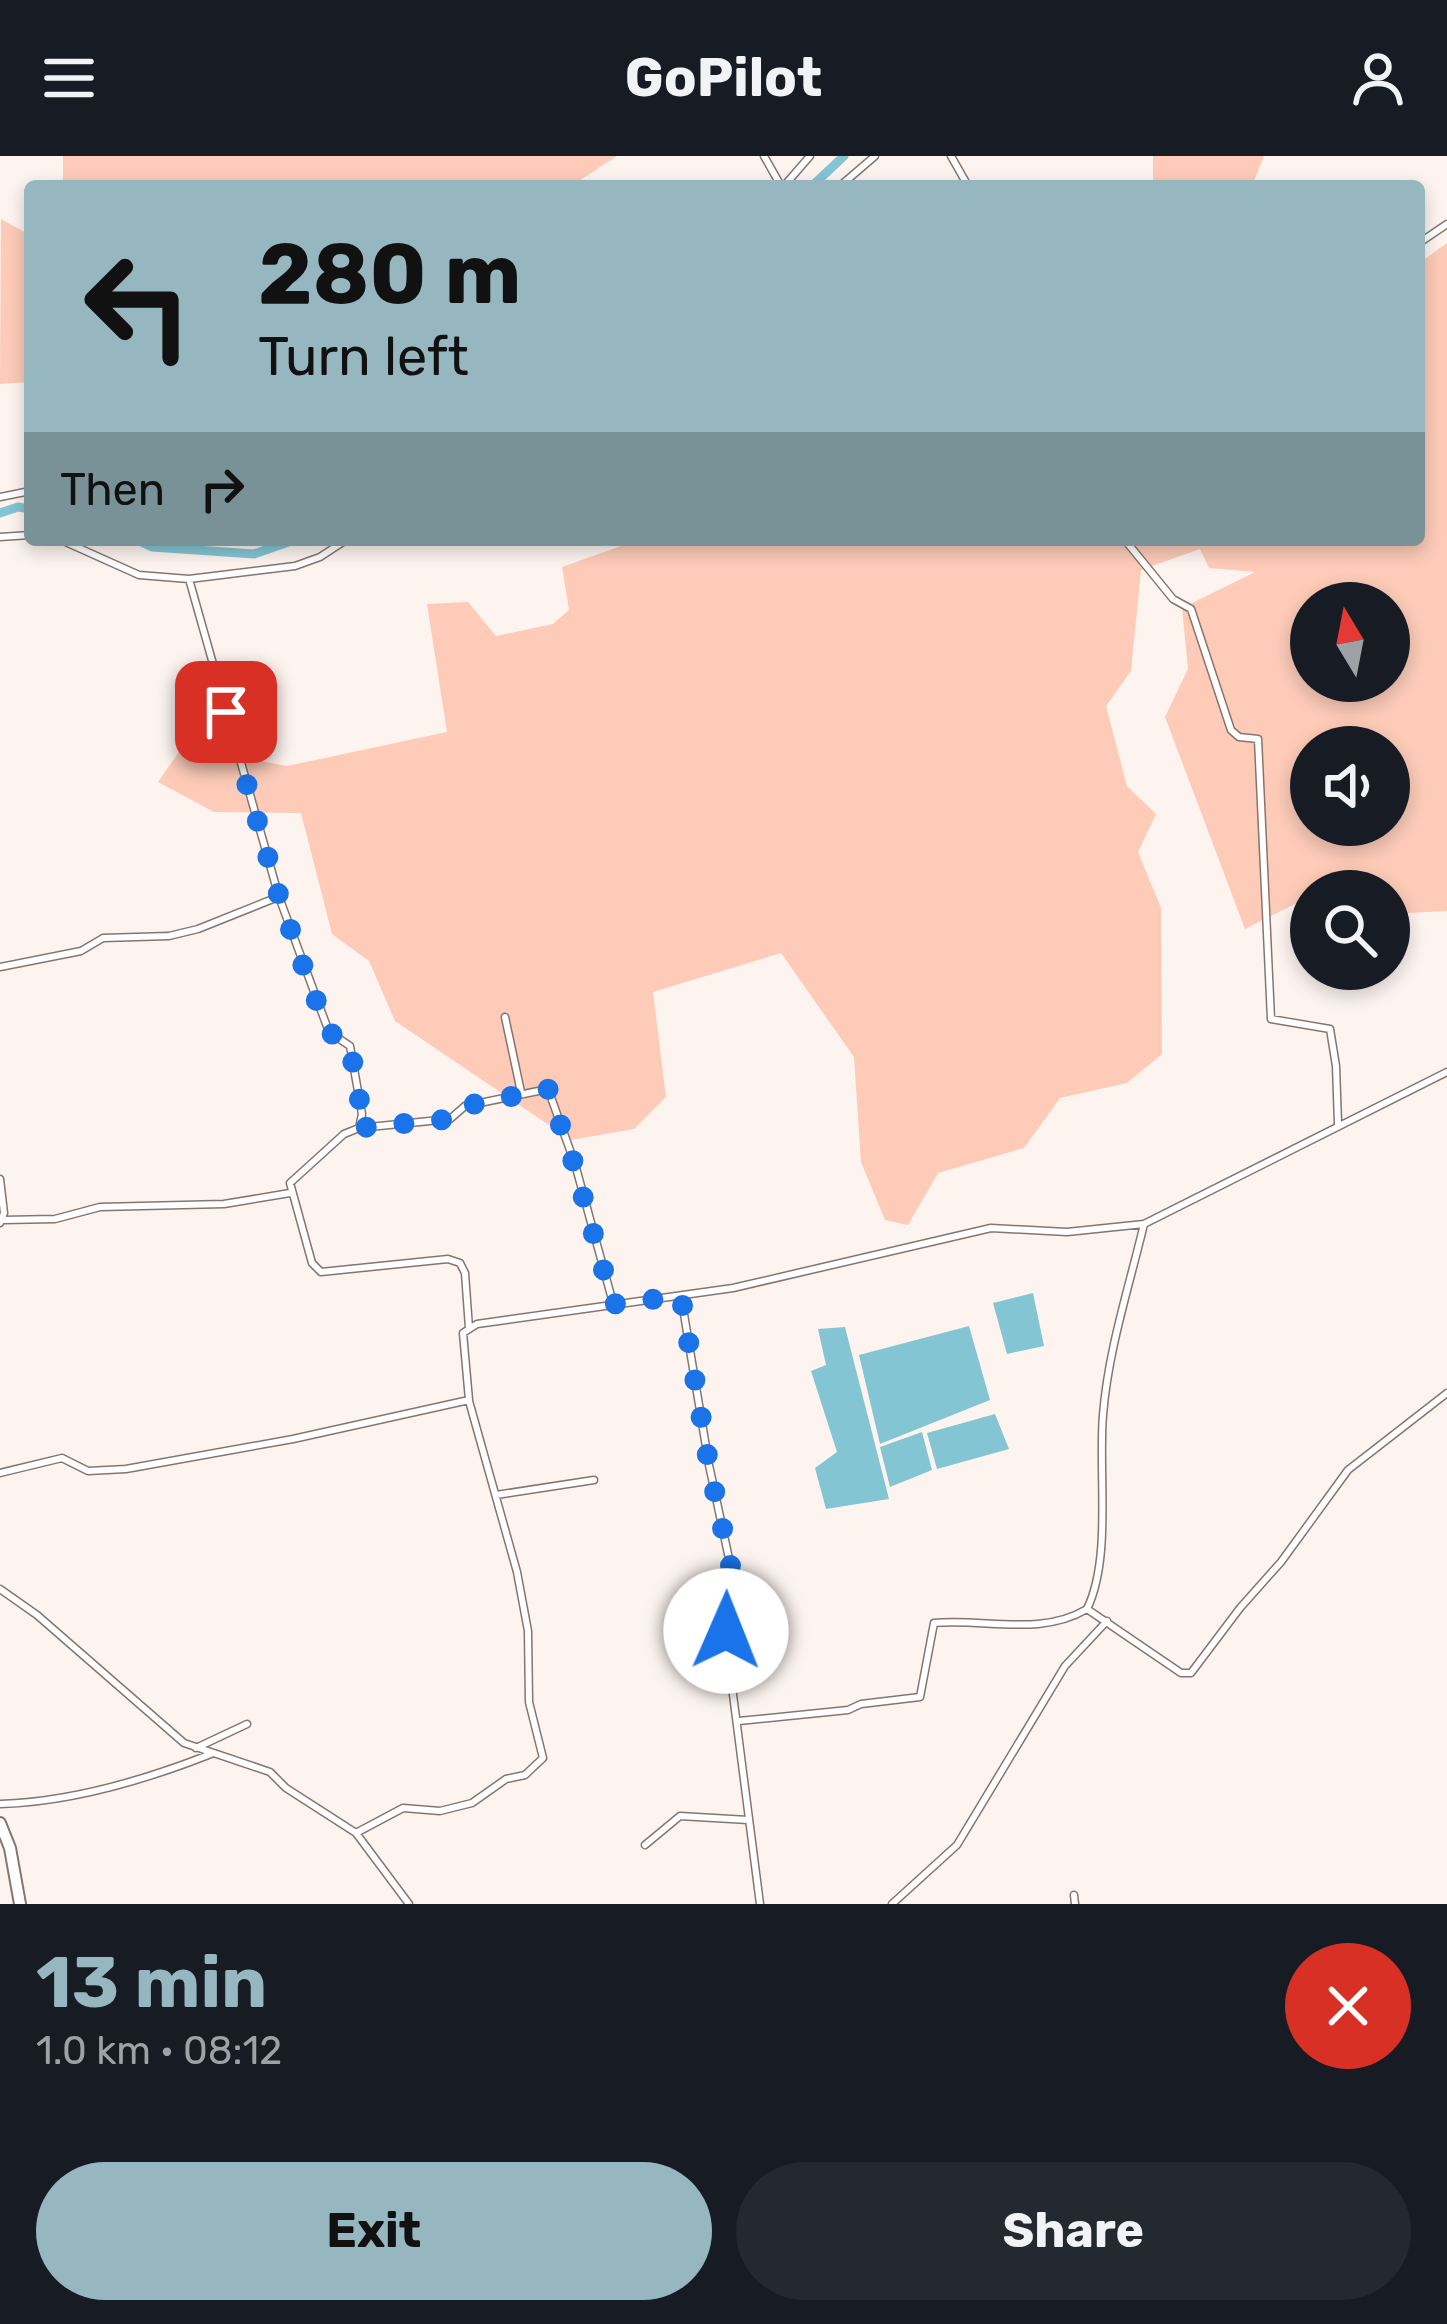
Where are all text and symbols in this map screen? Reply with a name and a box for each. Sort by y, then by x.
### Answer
icon: menu [36,45,102,111]
icon: person [1345,45,1411,111]
text: GoPilot [625,46,822,110]
text: 280 m [258,224,521,324]
icon: left [60,228,216,384]
text: Turn left [258,325,469,389]
icon: right [189,456,255,522]
text: Then [60,463,165,516]
north arrow [1290,582,1410,702]
map controls [1290,582,1410,990]
pin [175,661,277,763]
icon: arrive [193,679,259,745]
button: sound [1290,726,1410,846]
button: search [1290,870,1410,990]
position arrow [663,1568,789,1694]
text: 13 min [36,1940,267,2025]
button: close [1285,1943,1411,2069]
text: 1.0 km · 08:12 [36,2028,282,2074]
button: Exit [36,2162,712,2300]
button: Share [736,2162,1411,2300]

